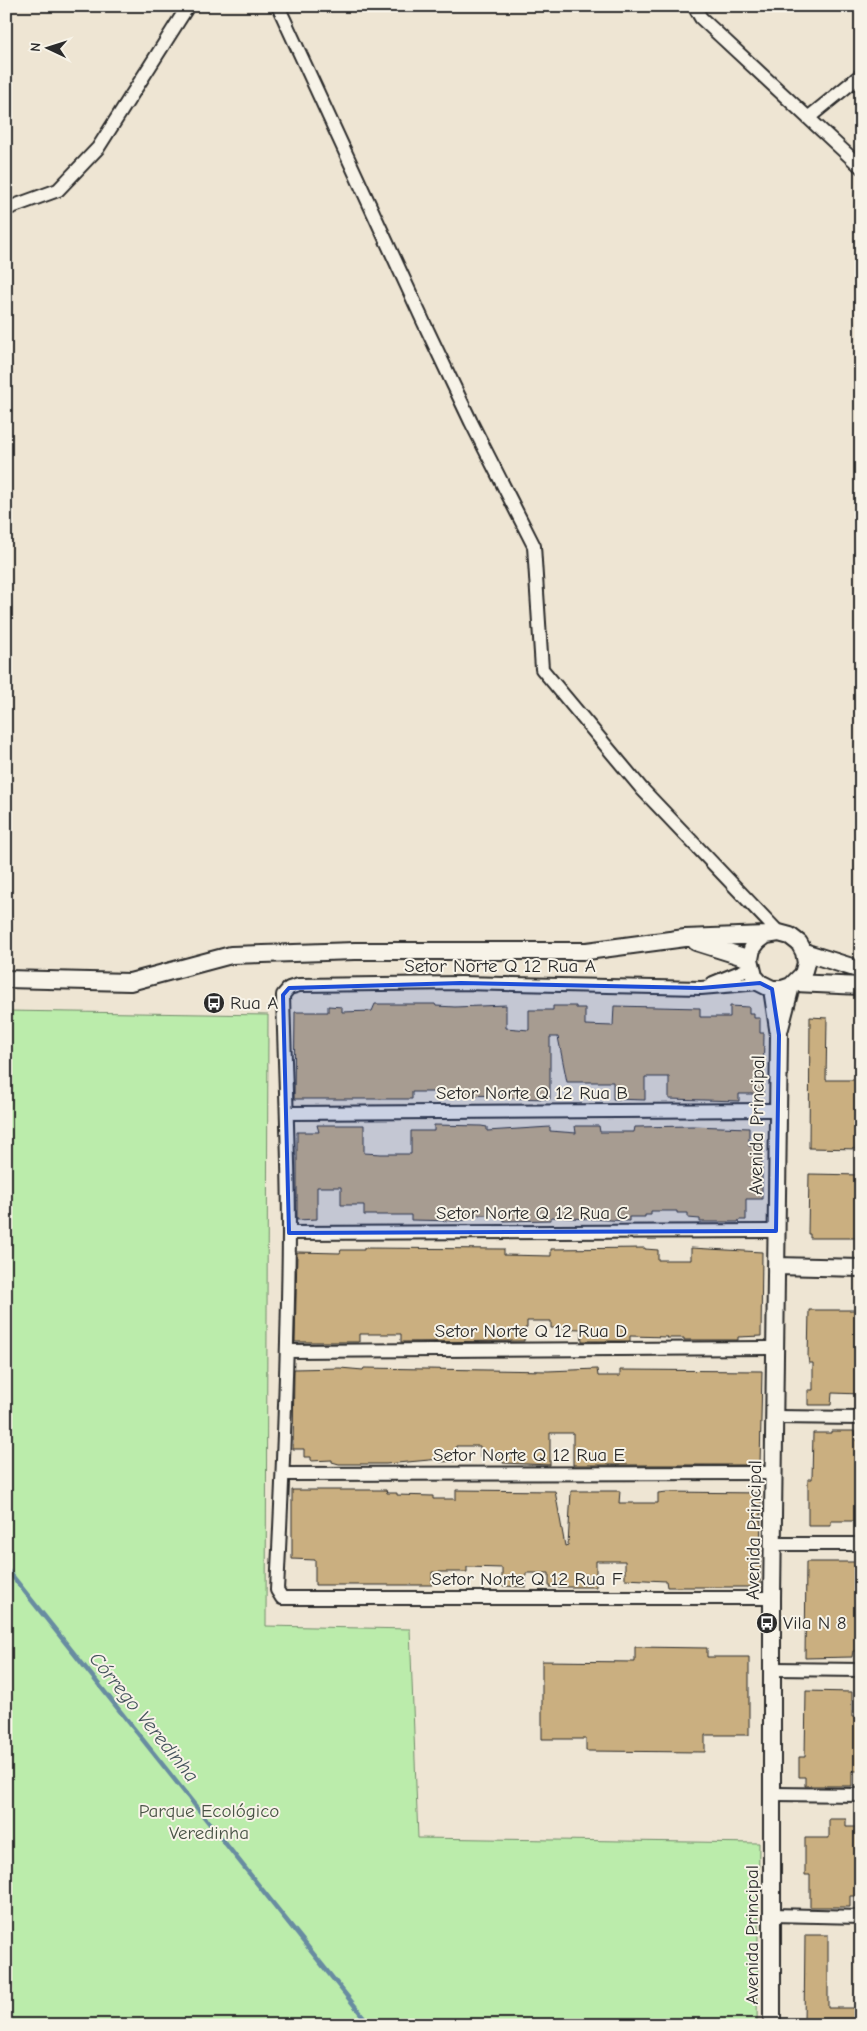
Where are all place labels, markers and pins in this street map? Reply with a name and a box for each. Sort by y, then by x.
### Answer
bus stop icon: Rua A [202,991,226,1015]
place label: Rua A [230,992,278,1014]
bus stop icon: Vila N 8 [755,1611,779,1635]
place label: Vila N 8 [783,1612,846,1634]

